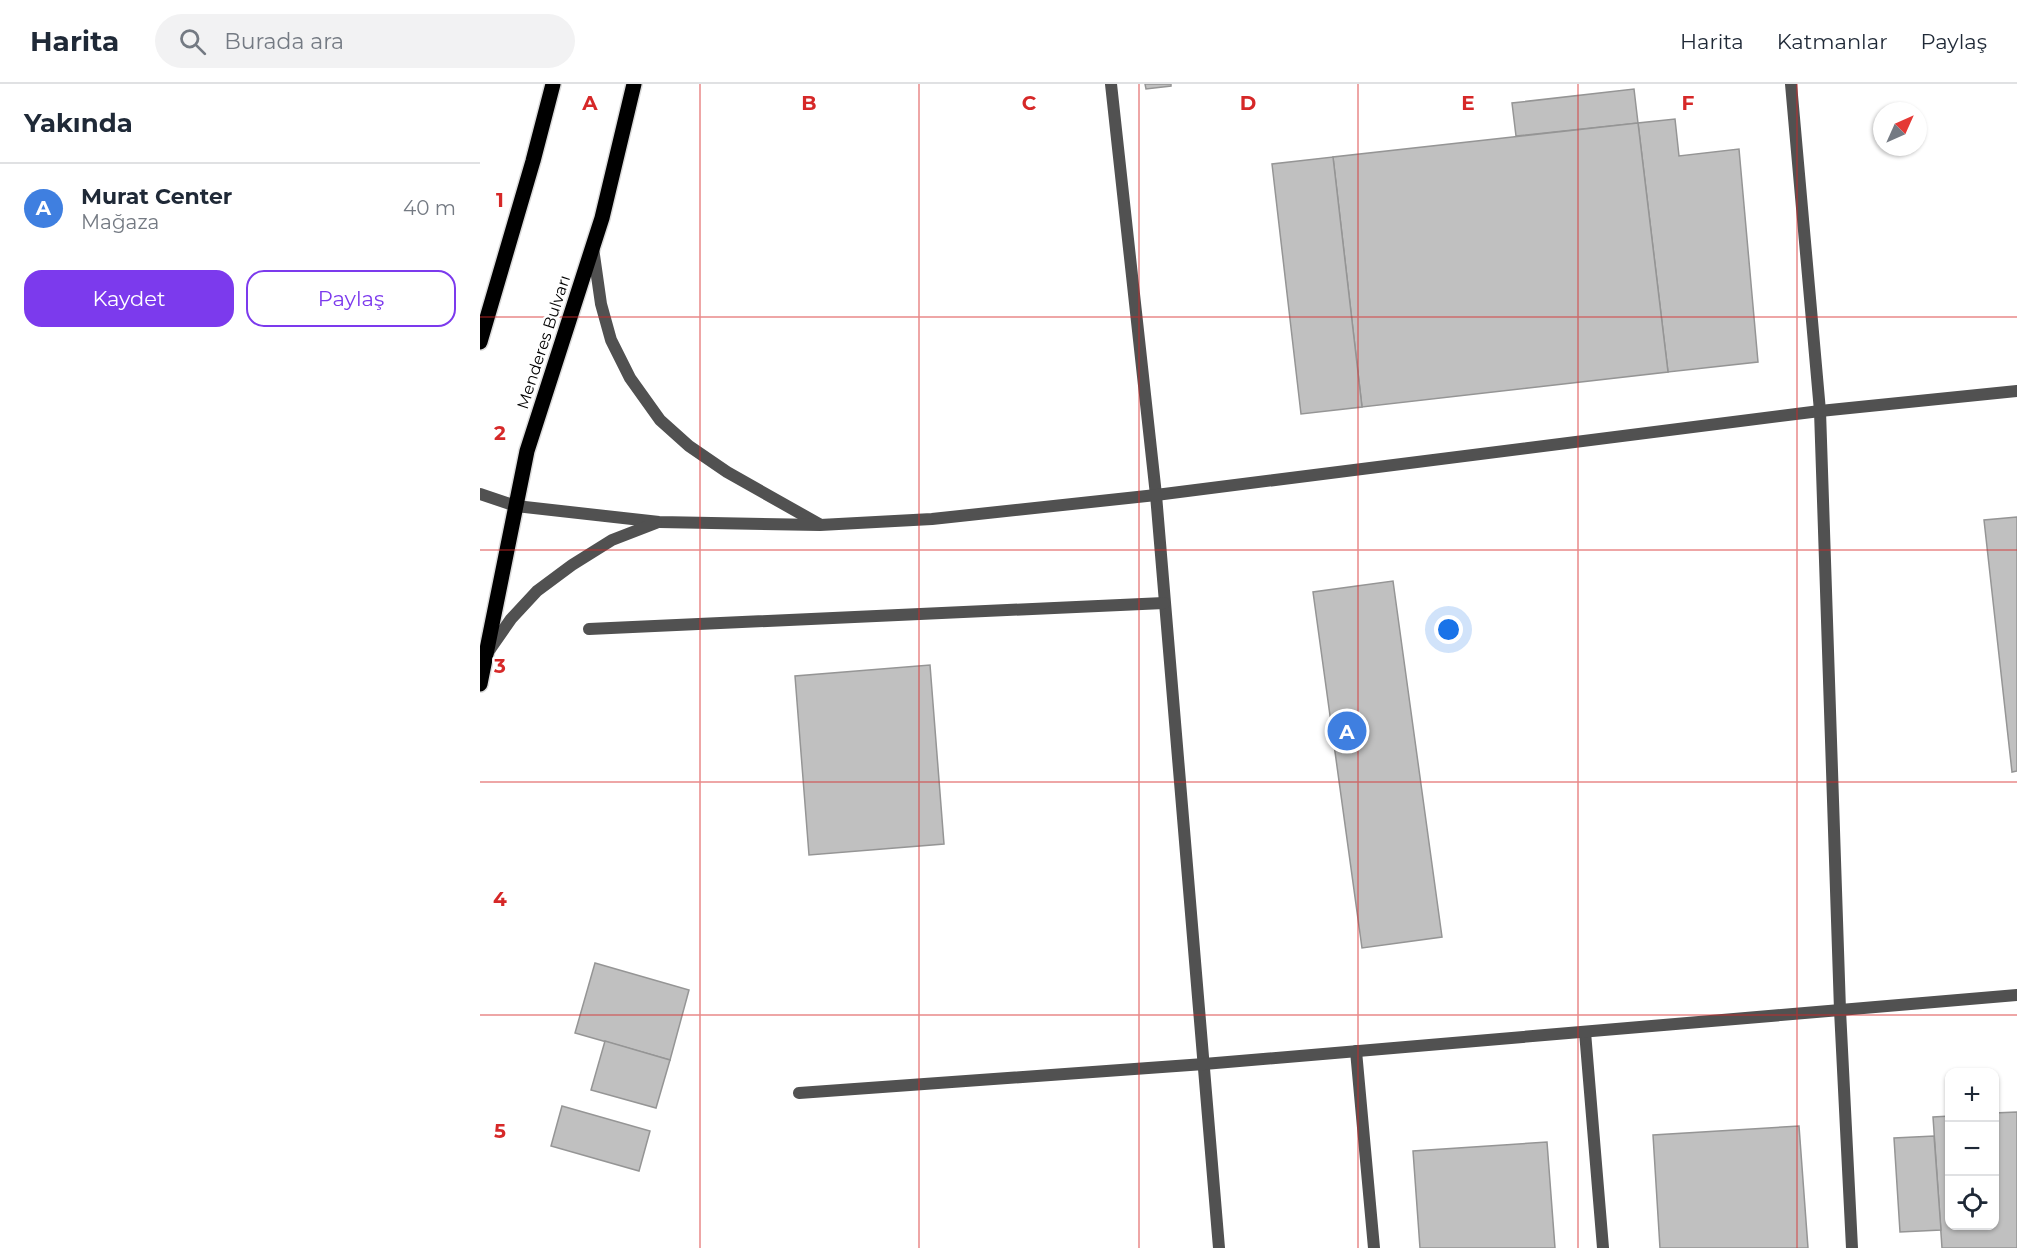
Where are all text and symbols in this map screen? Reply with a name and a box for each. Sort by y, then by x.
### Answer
search box [155,14,575,68]
text: Harita [30,24,119,58]
icon: search [176,25,209,58]
text: Burada ara [224,28,344,55]
text: Harita [1680,29,1744,54]
text: Katmanlar [1777,29,1888,54]
text: Paylaş [1921,29,1987,54]
text: A [581,91,598,115]
text: B [801,91,817,115]
text: C [1022,91,1037,115]
text: D [1240,91,1256,115]
text: E [1461,91,1475,115]
text: F [1682,91,1695,115]
north arrow [1873,102,1927,156]
text: Yakında [24,107,133,139]
text: Murat Center [81,183,232,210]
text: 1 [496,188,504,212]
text: A [36,196,51,220]
text: 40 m [403,196,456,220]
text: Mağaza [81,210,159,234]
button: Kaydet [24,270,234,327]
button: Paylaş [246,270,456,327]
street label: Menderes Bulvarı [513,273,574,412]
text: 2 [494,421,506,445]
your location [1434,615,1463,644]
text: 3 [493,654,506,678]
pin: A [1328,708,1366,754]
text: 4 [493,887,507,911]
map controls [1945,1068,1999,1230]
button: + [1945,1068,1999,1122]
text: 5 [494,1119,506,1143]
button: − [1945,1122,1999,1176]
button: locate [1945,1176,1999,1230]

